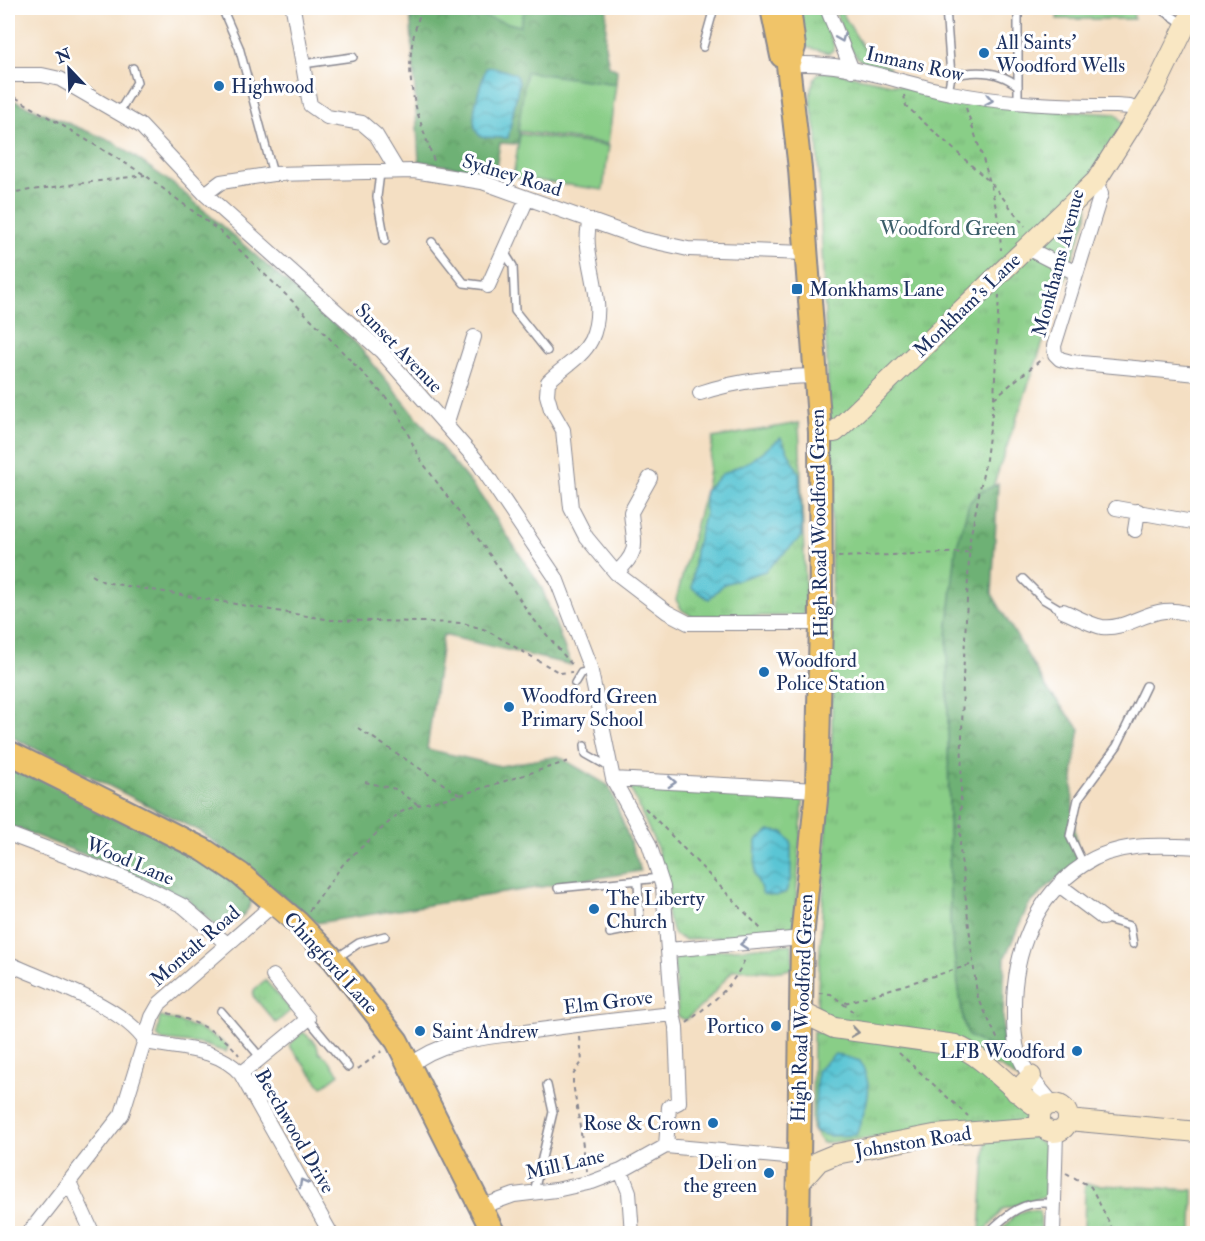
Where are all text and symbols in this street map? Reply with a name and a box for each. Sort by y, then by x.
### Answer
place label: All Saints' Woodford Wells [995,30,1125,78]
one-way arrow [834,32,846,43]
north arrow [39,39,99,99]
street label: Inmans Row [864,41,967,88]
text: N [52,44,75,69]
marker: All Saints' Woodford Wells [977,46,991,60]
place label: Highwood [231,74,314,99]
marker: Highwood [212,79,226,93]
one-way arrow [984,93,994,106]
street label: Sydney Road [459,148,565,202]
street label: Monkhams Avenue [1026,187,1090,339]
park label: Woodford Green [879,216,1016,241]
street label: Monkham's Lane [908,247,1026,363]
place label: Monkhams Lane [809,277,944,302]
marker: Monkhams Lane [790,282,804,296]
street label: Sunset Avenue [350,298,448,398]
street label: High Road Woodford Green [805,409,833,637]
place label: Woodford Police Station [775,648,885,696]
marker: Woodford Police Station [757,665,771,679]
place label: Woodford Green Primary School [520,684,657,732]
marker: Woodford Green Primary School [502,700,516,714]
one-way arrow [667,775,676,788]
street label: Wood Lane [81,831,178,891]
place label: The Liberty Church [606,886,706,934]
street label: High Road Woodford Green [786,893,818,1123]
street label: Montalt Road [145,900,245,992]
marker: The Liberty Church [587,902,601,916]
street label: Chingford Lane [278,907,384,1019]
one-way arrow [739,937,748,950]
street label: Elm Grove [562,984,654,1020]
place label: Portico [706,1014,764,1039]
place label: Saint Andrew [432,1019,539,1044]
marker: Portico [769,1019,783,1033]
marker: Saint Andrew [413,1024,427,1038]
one-way arrow [850,1025,860,1037]
place label: LFB Woodford [940,1039,1065,1064]
marker: LFB Woodford [1070,1044,1084,1058]
street label: Beechwood Drive [249,1064,341,1198]
place label: Rose & Crown [583,1111,701,1136]
marker: Rose & Crown [706,1116,720,1130]
street label: Johnston Road [852,1120,973,1164]
street label: Mill Lane [523,1143,607,1185]
place label: Deli on the green [683,1150,757,1198]
marker: Deli on the green [762,1166,776,1180]
one-way arrow [299,1178,310,1189]

